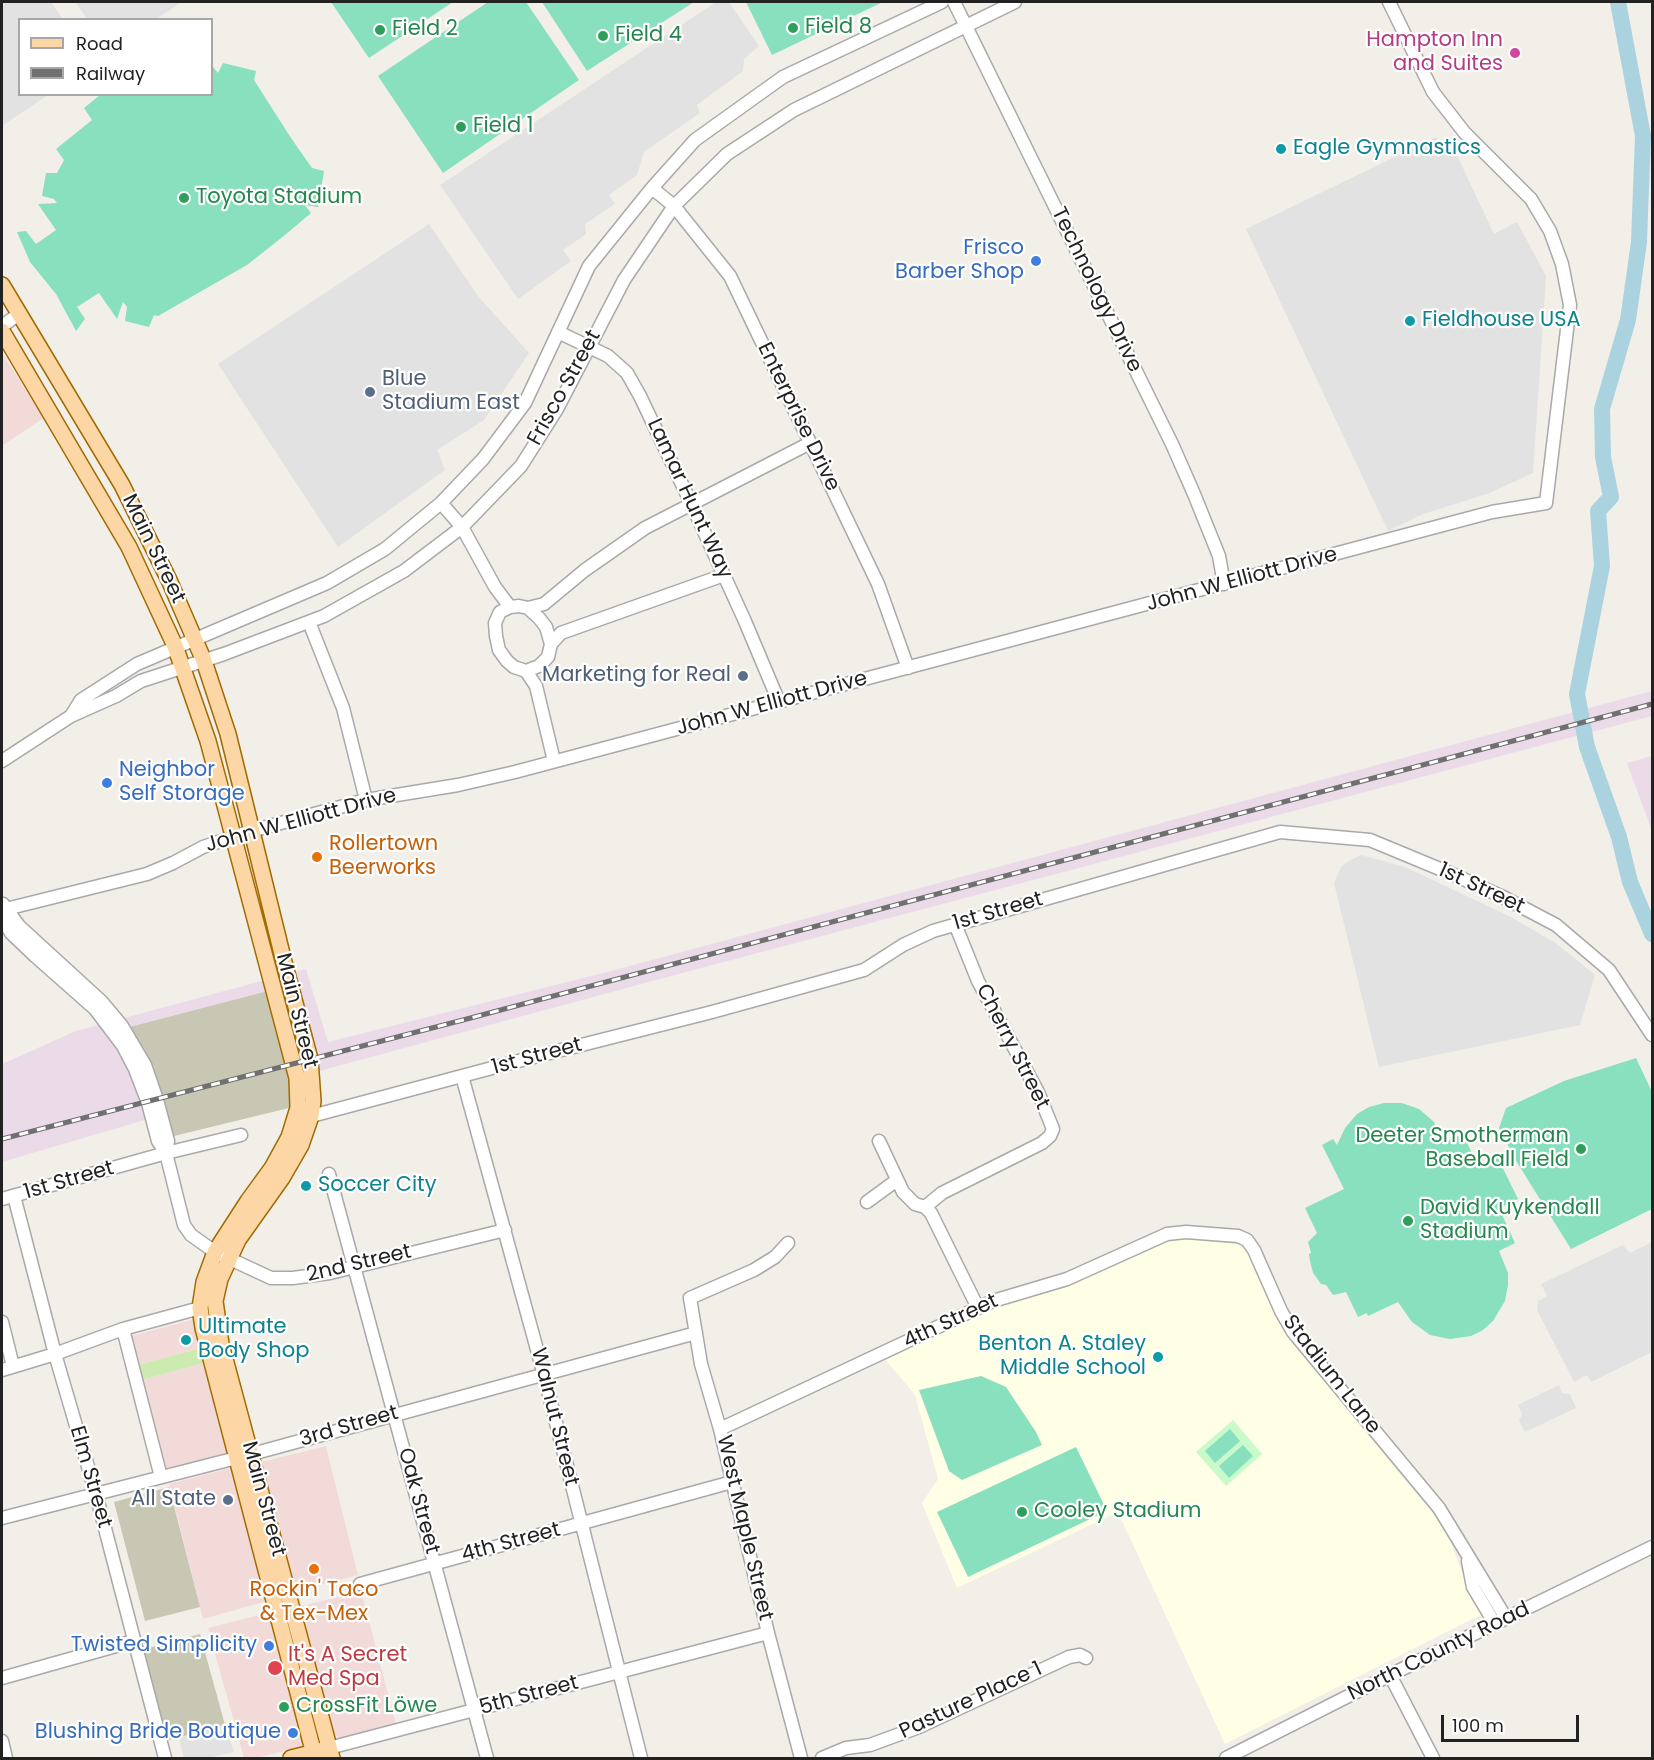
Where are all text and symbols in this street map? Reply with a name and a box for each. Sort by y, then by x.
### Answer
place label: Field 8 [805,15,872,41]
place label: Field 2 [392,17,458,43]
legend [18,18,213,96]
marker: Field 8 [786,21,800,35]
marker: Field 2 [373,23,387,37]
place label: Field 4 [615,23,682,49]
place label: Hampton Inn and Suites [1366,28,1503,78]
marker: Field 4 [596,29,610,43]
text: Road [76,31,123,56]
marker: Hampton Inn and Suites [1508,46,1522,60]
text: Railway [76,61,145,86]
place label: Field 1 [473,114,533,140]
marker: Field 1 [454,120,468,134]
place label: Eagle Gymnastics [1293,136,1481,162]
marker: Eagle Gymnastics [1274,142,1288,156]
place label: Toyota Stadium [196,185,362,211]
marker: Toyota Stadium [177,191,191,205]
street label: Technology Drive [1045,203,1147,377]
place label: Frisco Barber Shop [895,236,1024,286]
marker: Frisco Barber Shop [1029,254,1043,268]
place label: Fieldhouse USA [1422,308,1581,334]
marker: Fieldhouse USA [1403,314,1417,328]
street label: Frisco Street [523,326,607,450]
street label: Enterprise Drive [751,339,845,495]
place label: Blue Stadium East [382,367,520,417]
marker: Blue Stadium East [363,385,377,399]
street label: Lamar Hunt Way [641,415,737,583]
street label: Main Street [116,490,190,608]
street label: John W Elliott Drive [1144,542,1340,618]
place label: Marketing for Real [542,663,731,689]
street label: John W Elliott Drive [674,666,870,742]
marker: Marketing for Real [736,669,750,683]
place label: Neighbor Self Storage [119,758,245,808]
marker: Neighbor Self Storage [100,776,114,790]
street label: John W Elliott Drive [203,783,399,859]
place label: Rollertown Beerworks [329,832,438,882]
marker: Rollertown Beerworks [310,850,324,864]
street label: 1st Street [1434,858,1528,920]
street label: 1st Street [950,887,1046,937]
street label: Main Street [270,951,322,1071]
street label: Cherry Street [970,980,1054,1114]
street label: 1st Street [489,1033,585,1081]
place label: Deeter Smotherman Baseball Field [1355,1124,1569,1174]
marker: Deeter Smotherman Baseball Field [1574,1142,1588,1156]
street label: 1st Street [21,1156,117,1206]
place label: Soccer City [318,1173,437,1199]
marker: Soccer City [299,1179,313,1193]
place label: David Kuykendall Stadium [1420,1196,1600,1246]
marker: David Kuykendall Stadium [1401,1214,1415,1228]
street label: 2nd Street [304,1240,414,1288]
street label: 4th Street [900,1289,1002,1355]
street label: Stadium Lane [1277,1311,1385,1439]
place label: Ultimate Body Shop [198,1315,309,1365]
place label: Benton A. Staley Middle School [978,1332,1146,1382]
marker: Ultimate Body Shop [179,1333,193,1347]
street label: Walnut Street [525,1345,583,1489]
marker: Benton A. Staley Middle School [1151,1350,1165,1364]
street label: 3rd Street [297,1401,401,1453]
street label: Elm Street [63,1423,117,1531]
street label: West Maple Street [710,1433,778,1623]
street label: Main Street [236,1439,290,1559]
street label: Oak Street [392,1445,444,1557]
place label: All State [131,1487,216,1513]
marker: All State [221,1493,235,1507]
place label: Cooley Stadium [1034,1499,1201,1525]
marker: Cooley Stadium [1015,1505,1029,1519]
street label: 4th Street [459,1518,563,1568]
marker: Rockin' Taco & Tex-Mex [307,1562,321,1576]
place label: Rockin' Taco & Tex-Mex [249,1578,379,1628]
street label: North County Road [1344,1597,1534,1707]
place label: Twisted Simplicity [71,1633,257,1659]
marker: Twisted Simplicity [262,1639,276,1653]
place label: It's A Secret Med Spa [288,1643,407,1693]
street label: Pasture Place 1 [896,1657,1046,1745]
marker: It's A Secret Med Spa [266,1659,284,1677]
street label: 5th Street [477,1671,581,1721]
place label: CrossFit Löwe [296,1694,437,1720]
marker: CrossFit Löwe [277,1700,291,1714]
scale bar [1444,1703,1582,1741]
text: 100 m [1452,1713,1504,1738]
place label: Blushing Bride Boutique [35,1720,281,1746]
marker: Blushing Bride Boutique [286,1726,300,1740]

